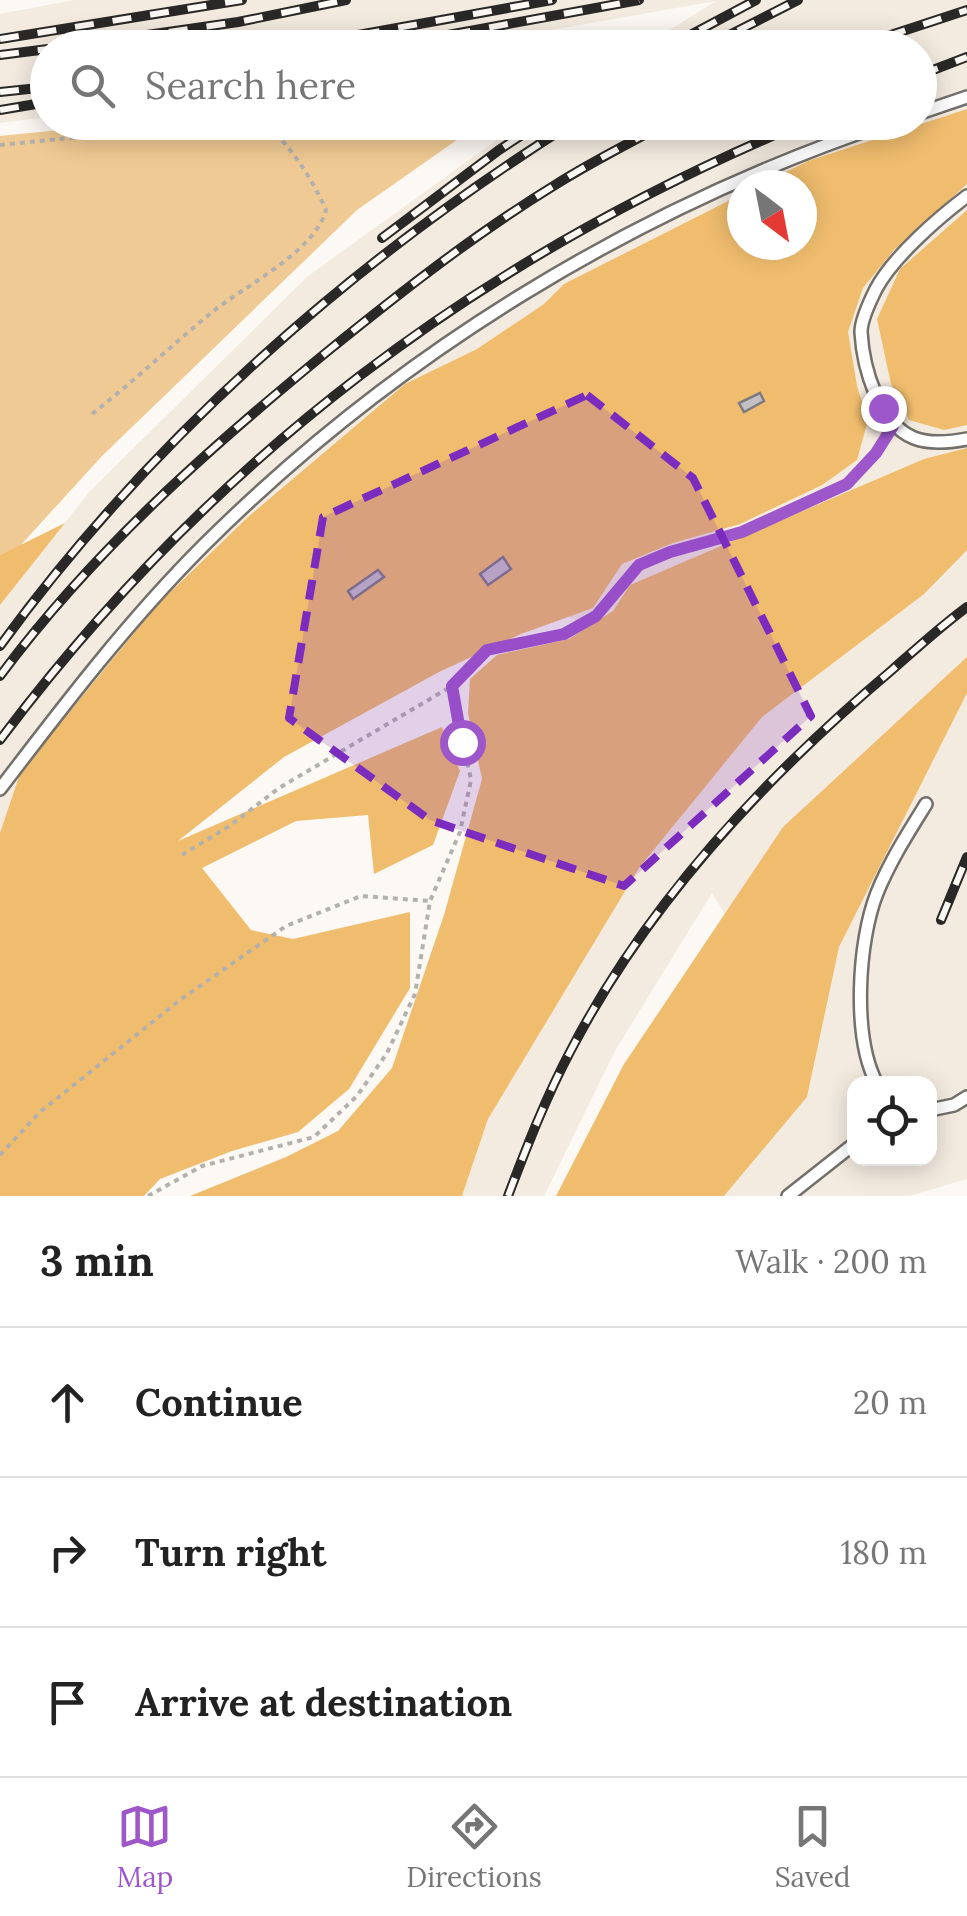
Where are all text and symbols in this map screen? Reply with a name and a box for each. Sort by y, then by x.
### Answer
search box [30,30,937,140]
icon: search [65,58,120,113]
text: Search here [145,61,356,109]
north arrow [727,170,817,260]
route end [861,386,907,432]
route start [440,720,486,766]
map controls [847,1076,937,1166]
button: locate [847,1076,937,1166]
text: 3 min [40,1234,154,1288]
text: Walk · 200 m [735,1241,927,1282]
icon: ahead [40,1375,95,1430]
text: Continue [135,1378,303,1426]
text: 20 m [853,1382,927,1423]
icon: right [40,1525,95,1580]
text: Turn right [135,1528,326,1576]
text: 180 m [840,1532,927,1573]
icon: arrive [40,1675,95,1730]
text: Arrive at destination [135,1678,512,1726]
tab: Map [116,1799,173,1895]
tab: Directions [406,1799,542,1895]
tab: Saved [775,1799,851,1895]

